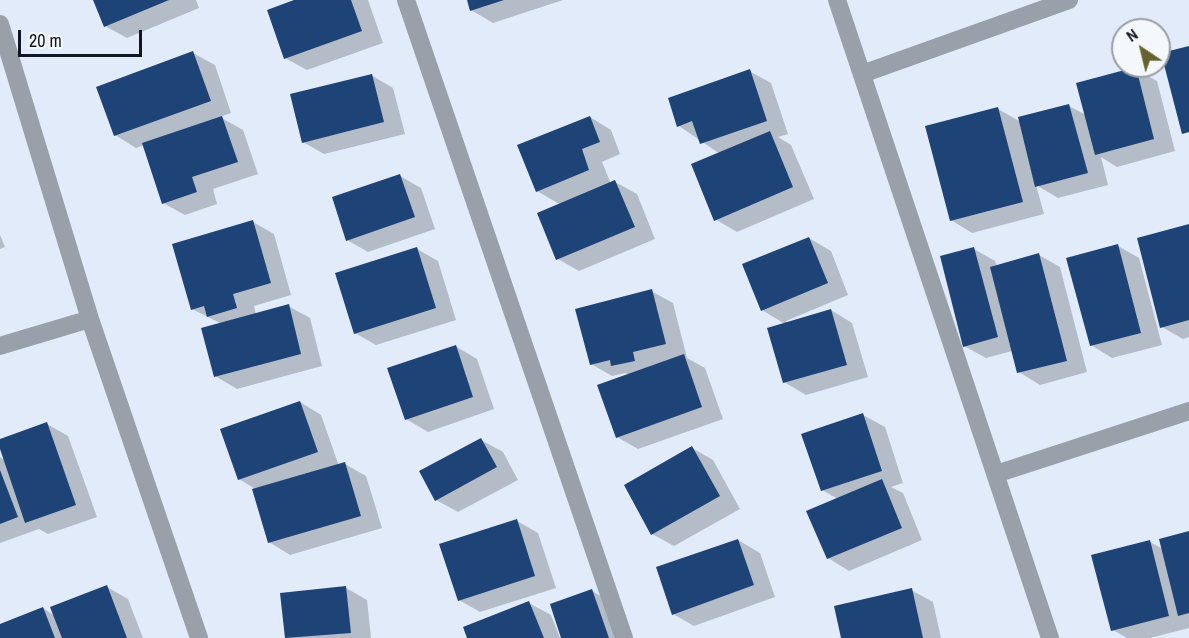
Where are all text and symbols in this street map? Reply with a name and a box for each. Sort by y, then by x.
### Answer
scale bar [21,18,146,56]
north arrow [1111,18,1171,78]
text: N [1122,23,1142,47]
text: 20 m [29,28,62,53]

